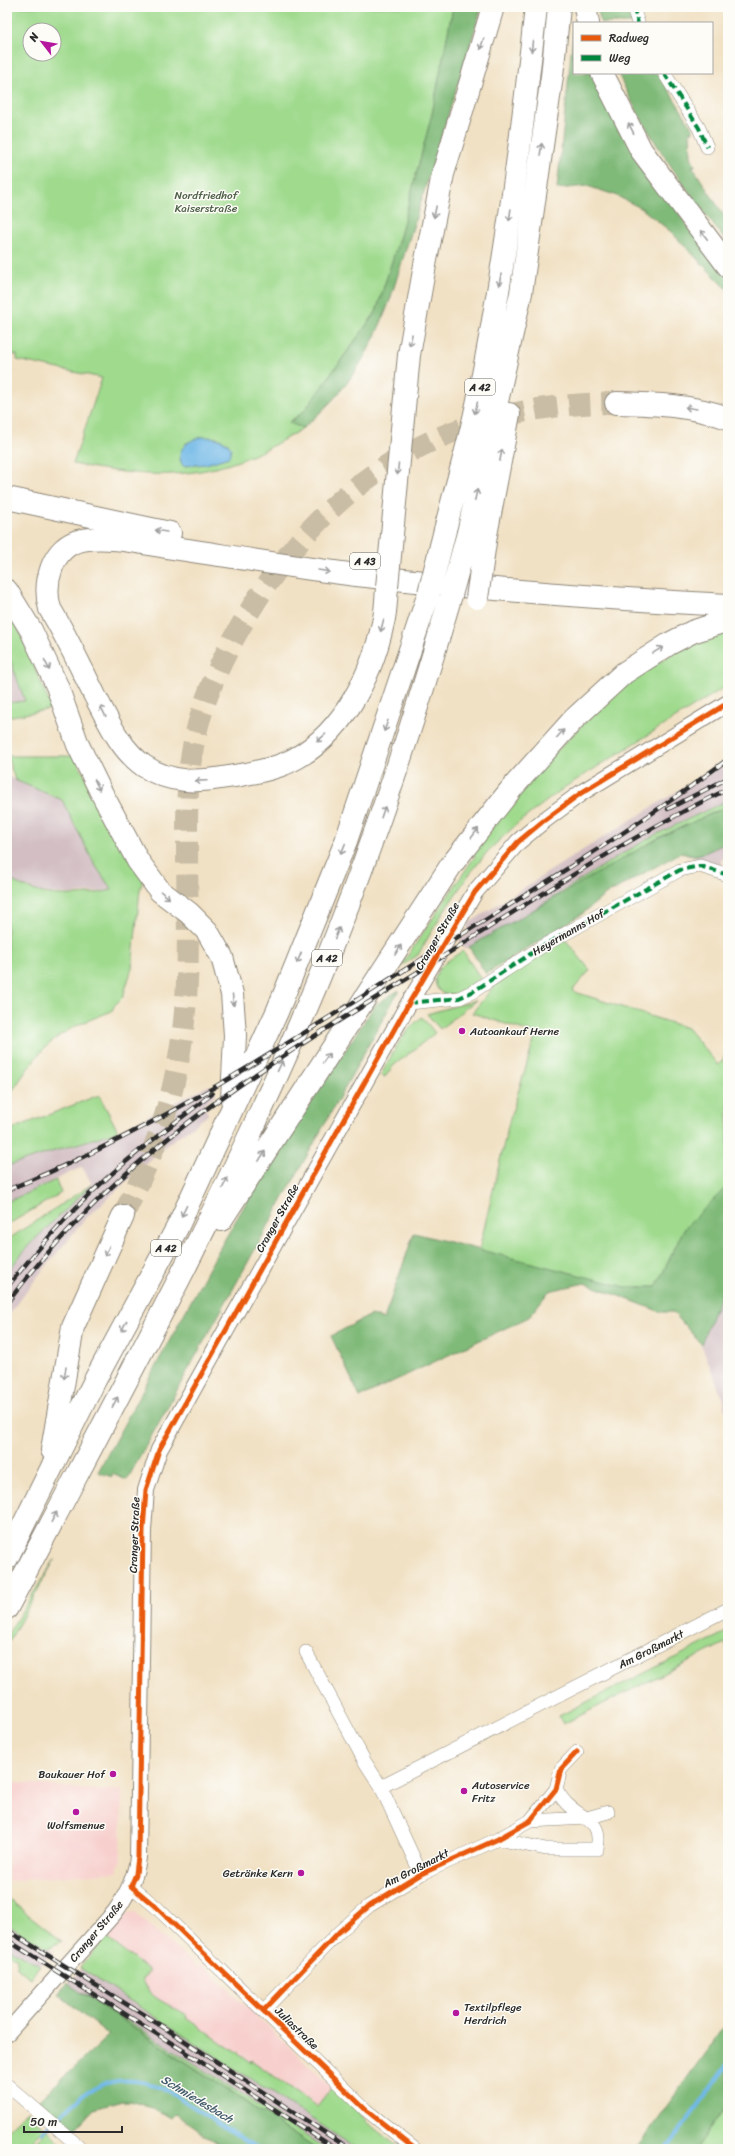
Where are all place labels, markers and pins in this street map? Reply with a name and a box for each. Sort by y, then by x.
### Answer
place label: Autoankauf Herne [469,1022,560,1041]
marker: Autoankauf Herne [457,1026,467,1036]
place label: Baukauer Hof [38,1765,106,1784]
marker: Baukauer Hof [108,1769,118,1779]
place label: Autoservice Fritz [471,1776,530,1808]
marker: Autoservice Fritz [459,1786,469,1796]
marker: Wolfsmenue [71,1807,81,1817]
place label: Wolfsmenue [47,1816,105,1835]
place label: Getränke Kern [223,1864,293,1883]
marker: Getränke Kern [296,1868,306,1878]
place label: Textilpflege Herdrich [464,1998,522,2030]
marker: Textilpflege Herdrich [451,2008,461,2018]

